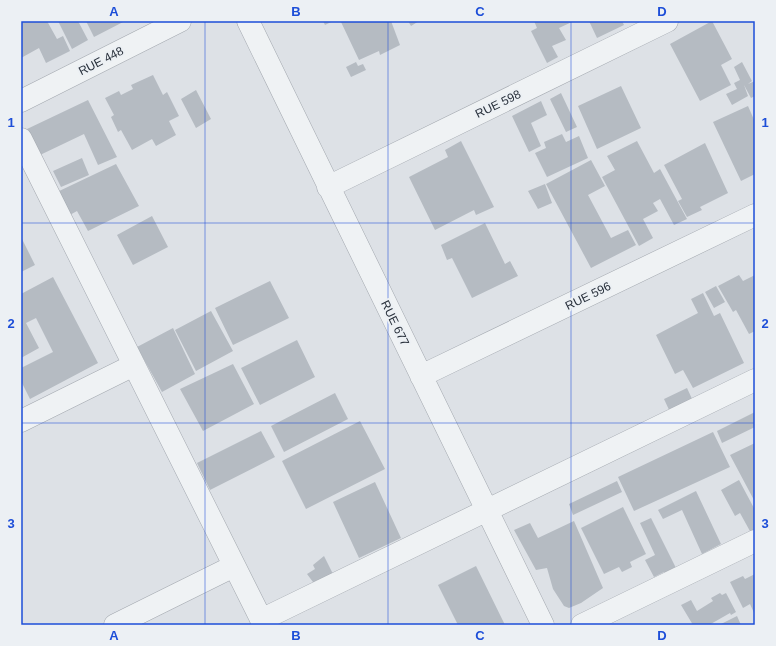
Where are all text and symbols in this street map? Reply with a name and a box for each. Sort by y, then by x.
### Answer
text: A [109,4,119,19]
text: B [291,4,301,19]
text: C [475,4,485,19]
text: D [657,4,667,19]
street label: RUE 448 [76,44,126,78]
street label: RUE 598 [473,87,523,121]
text: 1 [7,115,15,130]
text: 1 [761,115,769,130]
street label: RUE 596 [563,279,613,313]
street label: RUE 677 [378,298,412,348]
text: 2 [7,316,15,331]
text: 2 [761,316,769,331]
text: 3 [7,516,15,531]
text: 3 [761,516,769,531]
text: A [109,628,119,643]
text: B [291,628,301,643]
text: C [475,628,485,643]
text: D [657,628,667,643]

